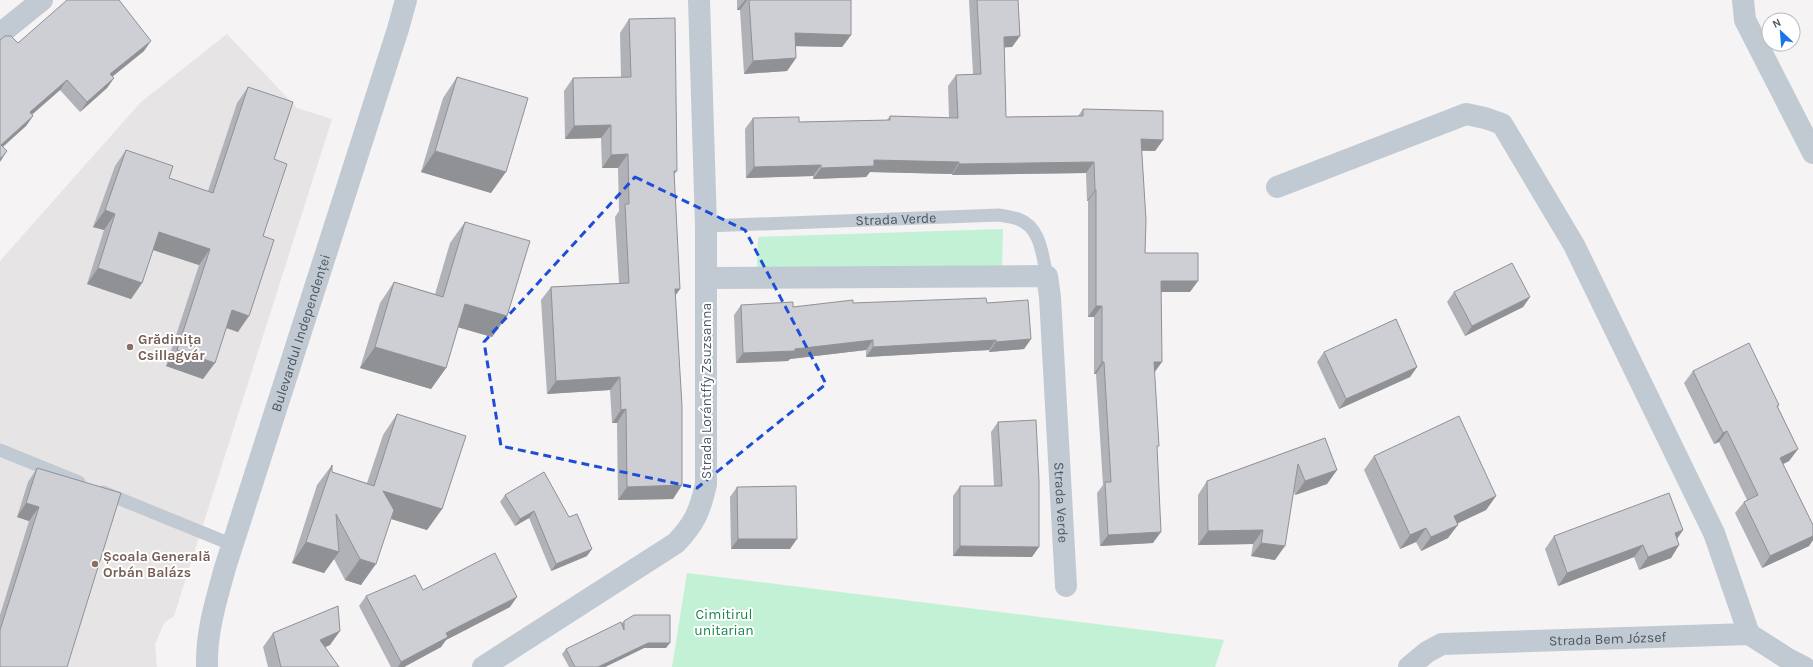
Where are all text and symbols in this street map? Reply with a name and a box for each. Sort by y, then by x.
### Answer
north arrow [1761,12,1801,52]
text: N [1770,16,1783,31]
street label: Strada Verde [855,209,937,229]
street label: Bulevardul Independenței [268,252,334,414]
street label: Strada Lorántffy Zsuzsanna [698,303,715,479]
place label: Grădinița Csillagvár [138,331,205,364]
marker: Grădinița Csillagvár [125,342,135,352]
street label: Strada Verde [1050,462,1072,543]
place label: Școala Generală Orbán Balázs [103,548,211,581]
marker: Școala Generală Orbán Balázs [90,559,100,569]
park label: Cimitirul unitarian [694,606,754,639]
street label: Strada Bem József [1548,629,1667,650]

